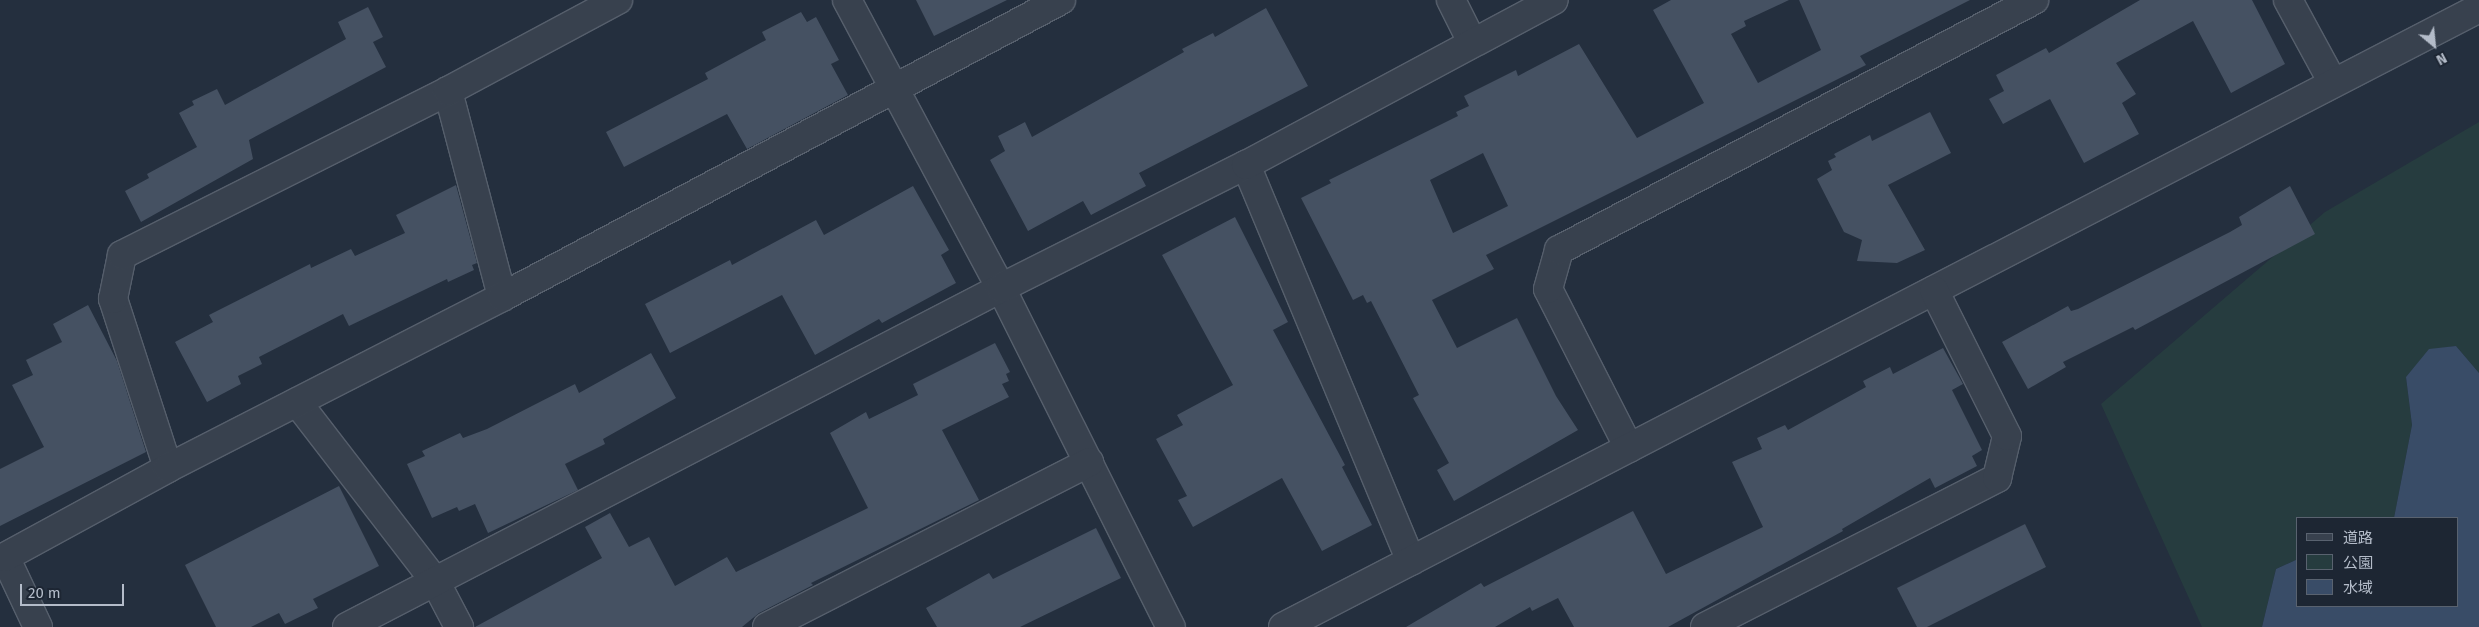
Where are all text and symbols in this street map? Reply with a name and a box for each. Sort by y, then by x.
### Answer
north arrow [2409,20,2459,70]
text: N [2433,49,2449,68]
legend [2296,517,2459,607]
text: 道路 [2343,529,2373,547]
text: 公園 [2343,554,2373,572]
scale bar [22,574,126,606]
text: 水域 [2343,579,2373,597]
text: 20 m [28,584,61,602]

